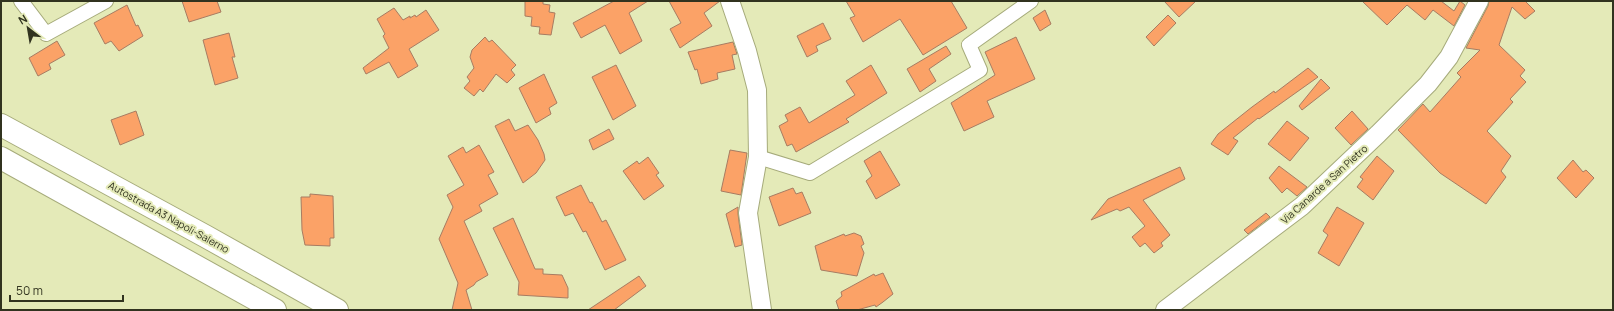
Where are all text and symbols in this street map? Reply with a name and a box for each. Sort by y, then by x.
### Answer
north arrow [8,8,48,48]
text: N [15,10,30,27]
street label: Via Canarde a San Pietro [1278,141,1370,227]
street label: Autostrada A3 Napoli-Salerno [106,178,232,256]
scale bar [10,277,123,303]
text: 50 m [16,282,43,299]

